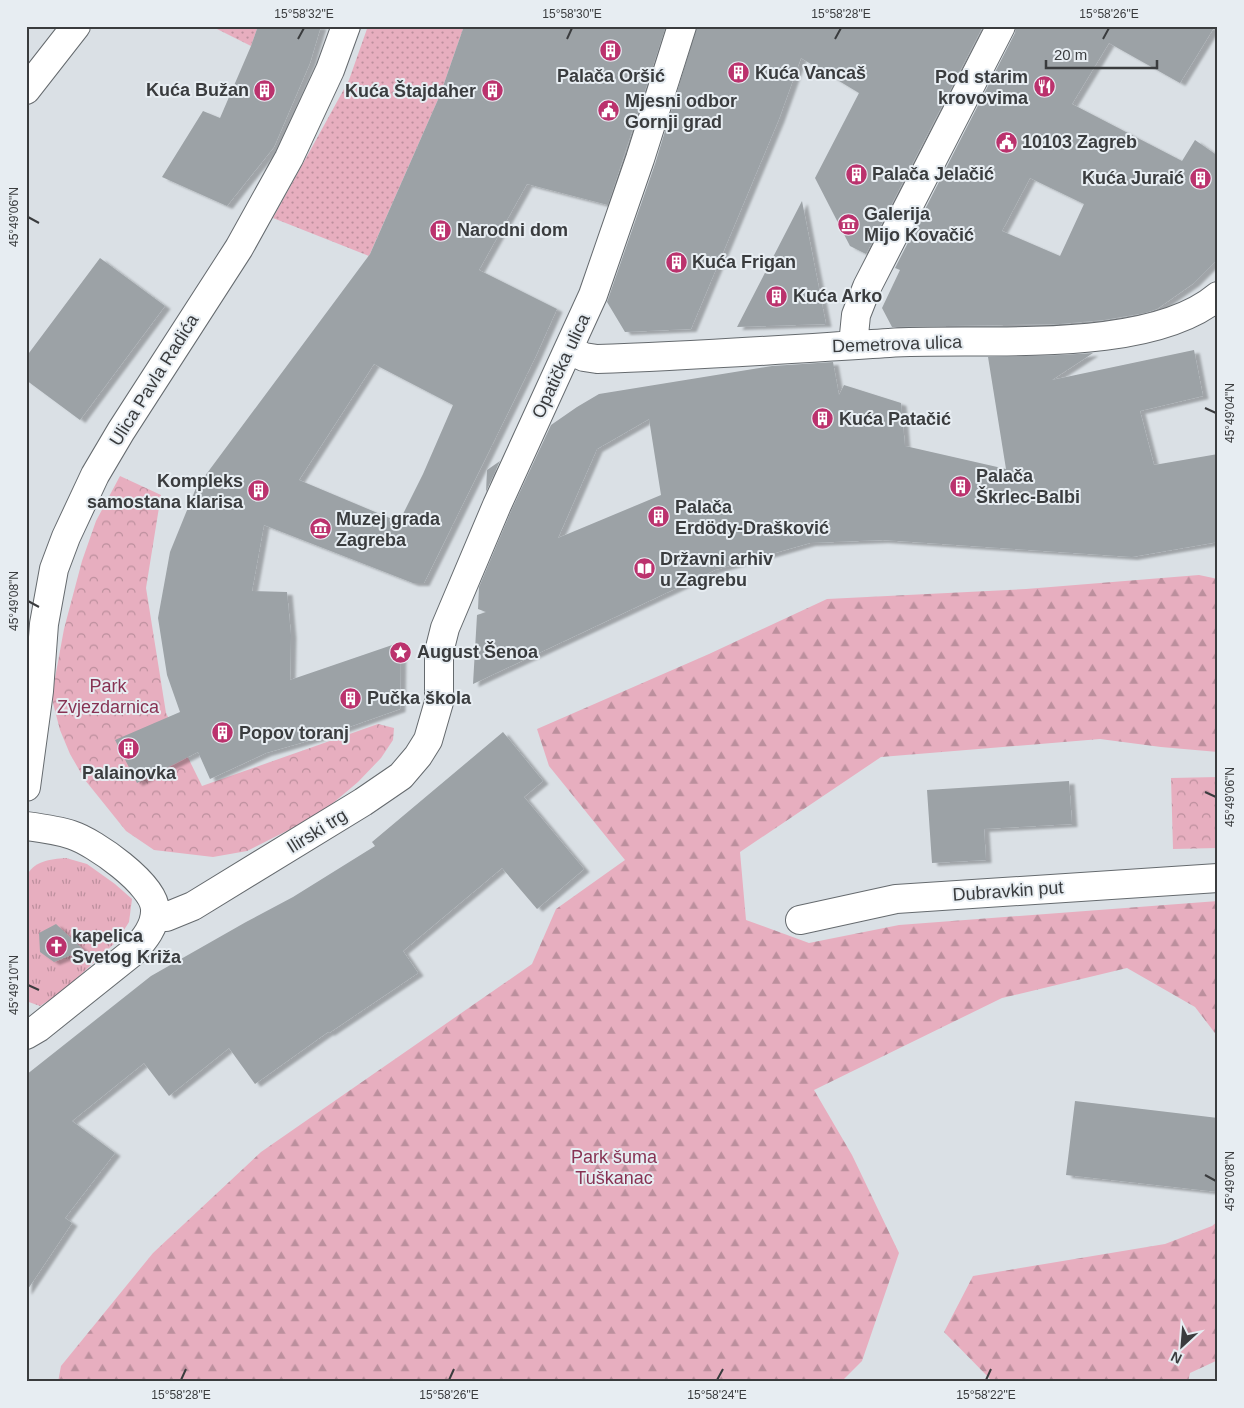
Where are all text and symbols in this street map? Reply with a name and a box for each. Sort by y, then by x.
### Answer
text: 15°58'32"E [274,7,334,21]
text: 15°58'30"E [542,7,602,21]
text: 15°58'28"E [811,7,871,21]
text: 15°58'26"E [1079,7,1139,21]
scale bar [1046,38,1158,70]
building icon: Palača Oršić [599,39,623,63]
text: 20 m [1054,46,1087,63]
building icon: Kuća Vancaš [727,61,751,85]
place label: Kuća Vancaš [755,63,866,83]
place label: Palača Oršić [557,66,665,86]
place label: Pod starim krovovima [935,67,1029,108]
restaurant icon: Pod starim krovovima [1032,75,1056,99]
building icon: Kuća Bužan [253,78,277,102]
building icon: Kuća Štajdaher [480,79,504,103]
place label: Kuća Bužan [146,80,249,100]
place label: Kuća Štajdaher [345,80,476,101]
place label: Mjesni odbor Gornji grad [625,91,737,132]
public building icon: Mjesni odbor Gornji grad [597,99,621,123]
public building icon: 10103 Zagreb [994,130,1018,154]
place label: 10103 Zagreb [1022,132,1137,152]
building icon: Palača Jelačić [844,162,868,186]
place label: Palača Jelačić [872,164,994,184]
building icon: Kuća Juraić [1188,166,1212,190]
place label: Kuća Juraić [1082,168,1184,188]
text: 45°49'06"N [7,187,21,247]
place label: Galerija Mijo Kovačić [864,204,974,245]
museum icon: Galerija Mijo Kovačić [836,212,860,236]
building icon: Narodni dom [429,218,453,242]
place label: Narodni dom [457,220,568,240]
building icon: Kuća Frigan [664,250,688,274]
place label: Kuća Frigan [692,252,796,272]
building icon: Kuća Arko [765,284,789,308]
place label: Kuća Arko [793,286,882,306]
street label: Ulica Pavla Radića [105,310,203,449]
street label: Opatička ulica [528,310,594,421]
street label: Demetrova ulica [832,332,963,356]
text: 45°49'04"N [1223,383,1237,443]
building icon: Kuća Patačić [811,407,835,431]
place label: Kuća Patačić [839,409,951,429]
place label: Palača Škrlec-Balbi [976,466,1080,507]
place label: Kompleks samostana klarisa [87,471,244,512]
building icon: Palača Škrlec-Balbi [948,474,972,498]
building icon: Kompleks samostana klarisa [247,479,271,503]
place label: Palača Erdödy-Drašković [675,497,829,538]
building icon: Palača Erdödy-Drašković [647,505,671,529]
place label: Muzej grada Zagreba [336,509,441,550]
museum icon: Muzej grada Zagreba [308,517,332,541]
place label: Državni arhiv u Zagrebu [660,549,773,590]
library icon: Državni arhiv u Zagrebu [632,557,656,581]
text: 45°49'08"N [7,571,21,631]
place icon: August Šenoa [389,640,413,664]
place label: August Šenoa [417,641,539,662]
park label: Park Zvjezdarnica [57,676,160,717]
building icon: Pučka škola [339,686,363,710]
place label: Pučka škola [367,688,472,708]
building icon: Popov toranj [211,721,235,745]
place label: Popov toranj [239,723,349,743]
building icon: Palainovka [117,736,141,760]
place label: Palainovka [82,763,177,783]
text: 45°49'06"N [1223,767,1237,827]
street label: Ilirski trg [283,805,351,857]
street label: Dubravkin put [952,877,1064,905]
place label: kapelica Svetog Križa [72,926,182,967]
church icon: kapelica Svetog Križa [44,934,68,958]
text: 45°49'10"N [7,955,21,1015]
park label: Park šuma Tuškanac [571,1147,658,1188]
text: 45°49'08"N [1223,1151,1237,1211]
north arrow [1156,1320,1206,1370]
text: N [1168,1348,1184,1367]
text: 15°58'28"E [151,1388,211,1402]
text: 15°58'26"E [419,1388,479,1402]
text: 15°58'24"E [687,1388,747,1402]
text: 15°58'22"E [956,1388,1016,1402]

